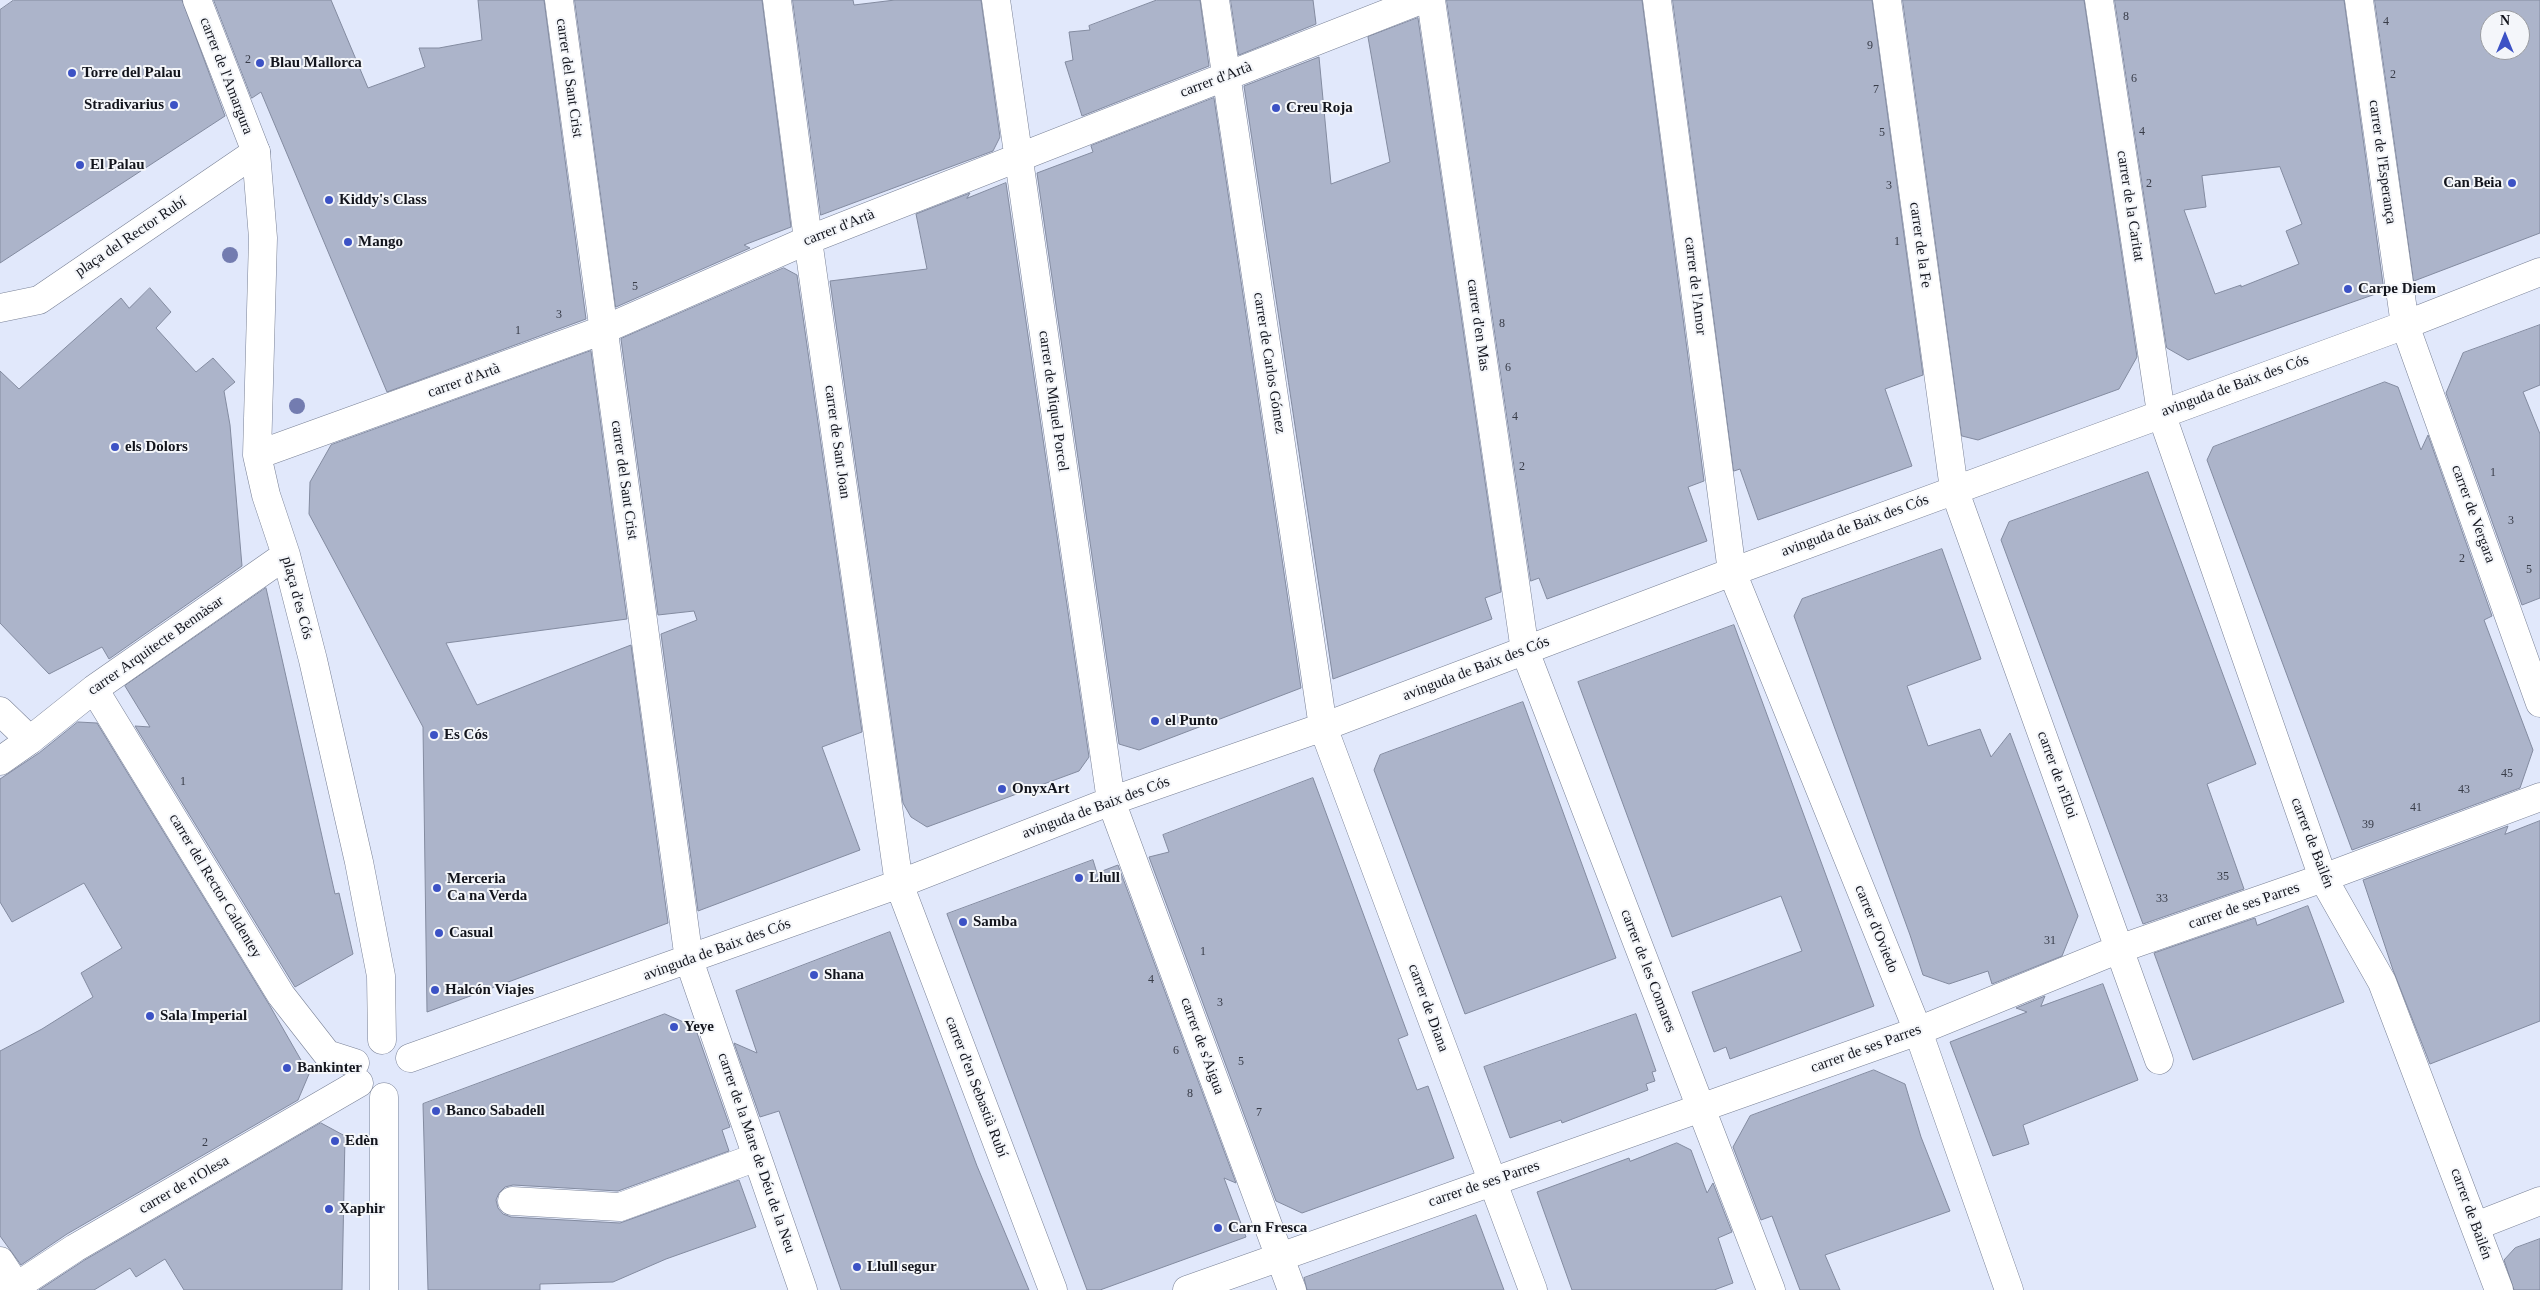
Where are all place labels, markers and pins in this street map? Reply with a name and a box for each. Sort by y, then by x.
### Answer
place label: Blau Mallorca [270,54,362,72]
marker: Blau Mallorca [254,57,266,69]
place label: Torre del Palau [82,64,181,82]
marker: Torre del Palau [66,67,78,79]
place label: Stradivarius [84,96,164,114]
marker: Stradivarius [168,99,180,111]
place label: Creu Roja [1286,99,1353,117]
marker: Creu Roja [1270,102,1282,114]
place label: El Palau [90,156,145,174]
marker: El Palau [74,159,86,171]
place label: Can Beia [2443,174,2502,192]
marker: Can Beia [2506,177,2518,189]
place label: Kiddy's Class [339,191,427,209]
marker: Kiddy's Class [323,194,335,206]
place label: Mango [358,233,403,251]
marker: Mango [342,236,354,248]
place label: Carpe Diem [2358,280,2436,298]
marker: Carpe Diem [2342,283,2354,295]
place label: els Dolors [125,438,188,456]
marker: els Dolors [109,441,121,453]
place label: el Punto [1165,712,1218,730]
marker: el Punto [1149,715,1161,727]
place label: Es Cós [444,726,488,744]
marker: Es Cós [428,729,440,741]
place label: OnyxArt [1012,780,1069,798]
marker: OnyxArt [996,783,1008,795]
place label: Llull [1089,869,1120,887]
place label: Merceria Ca na Verda [447,870,527,905]
marker: Llull [1073,872,1085,884]
marker: Merceria Ca na Verda [431,882,443,894]
place label: Samba [973,913,1017,931]
marker: Samba [957,916,969,928]
place label: Casual [449,924,493,942]
marker: Casual [433,927,445,939]
place label: Shana [824,966,864,984]
marker: Shana [808,969,820,981]
place label: Halcón Viajes [445,981,534,999]
marker: Halcón Viajes [429,984,441,996]
place label: Sala Imperial [160,1007,247,1025]
marker: Sala Imperial [144,1010,156,1022]
place label: Yeye [684,1018,714,1036]
marker: Yeye [668,1021,680,1033]
place label: Bankinter [297,1059,362,1077]
marker: Bankinter [281,1062,293,1074]
place label: Banco Sabadell [446,1102,545,1120]
marker: Banco Sabadell [430,1105,442,1117]
place label: Edèn [345,1132,378,1150]
marker: Edèn [329,1135,341,1147]
place label: Xaphir [339,1200,385,1218]
marker: Xaphir [323,1203,335,1215]
place label: Carn Fresca [1228,1219,1307,1237]
marker: Carn Fresca [1212,1222,1224,1234]
place label: Llull segur [867,1258,937,1276]
marker: Llull segur [851,1261,863,1273]

